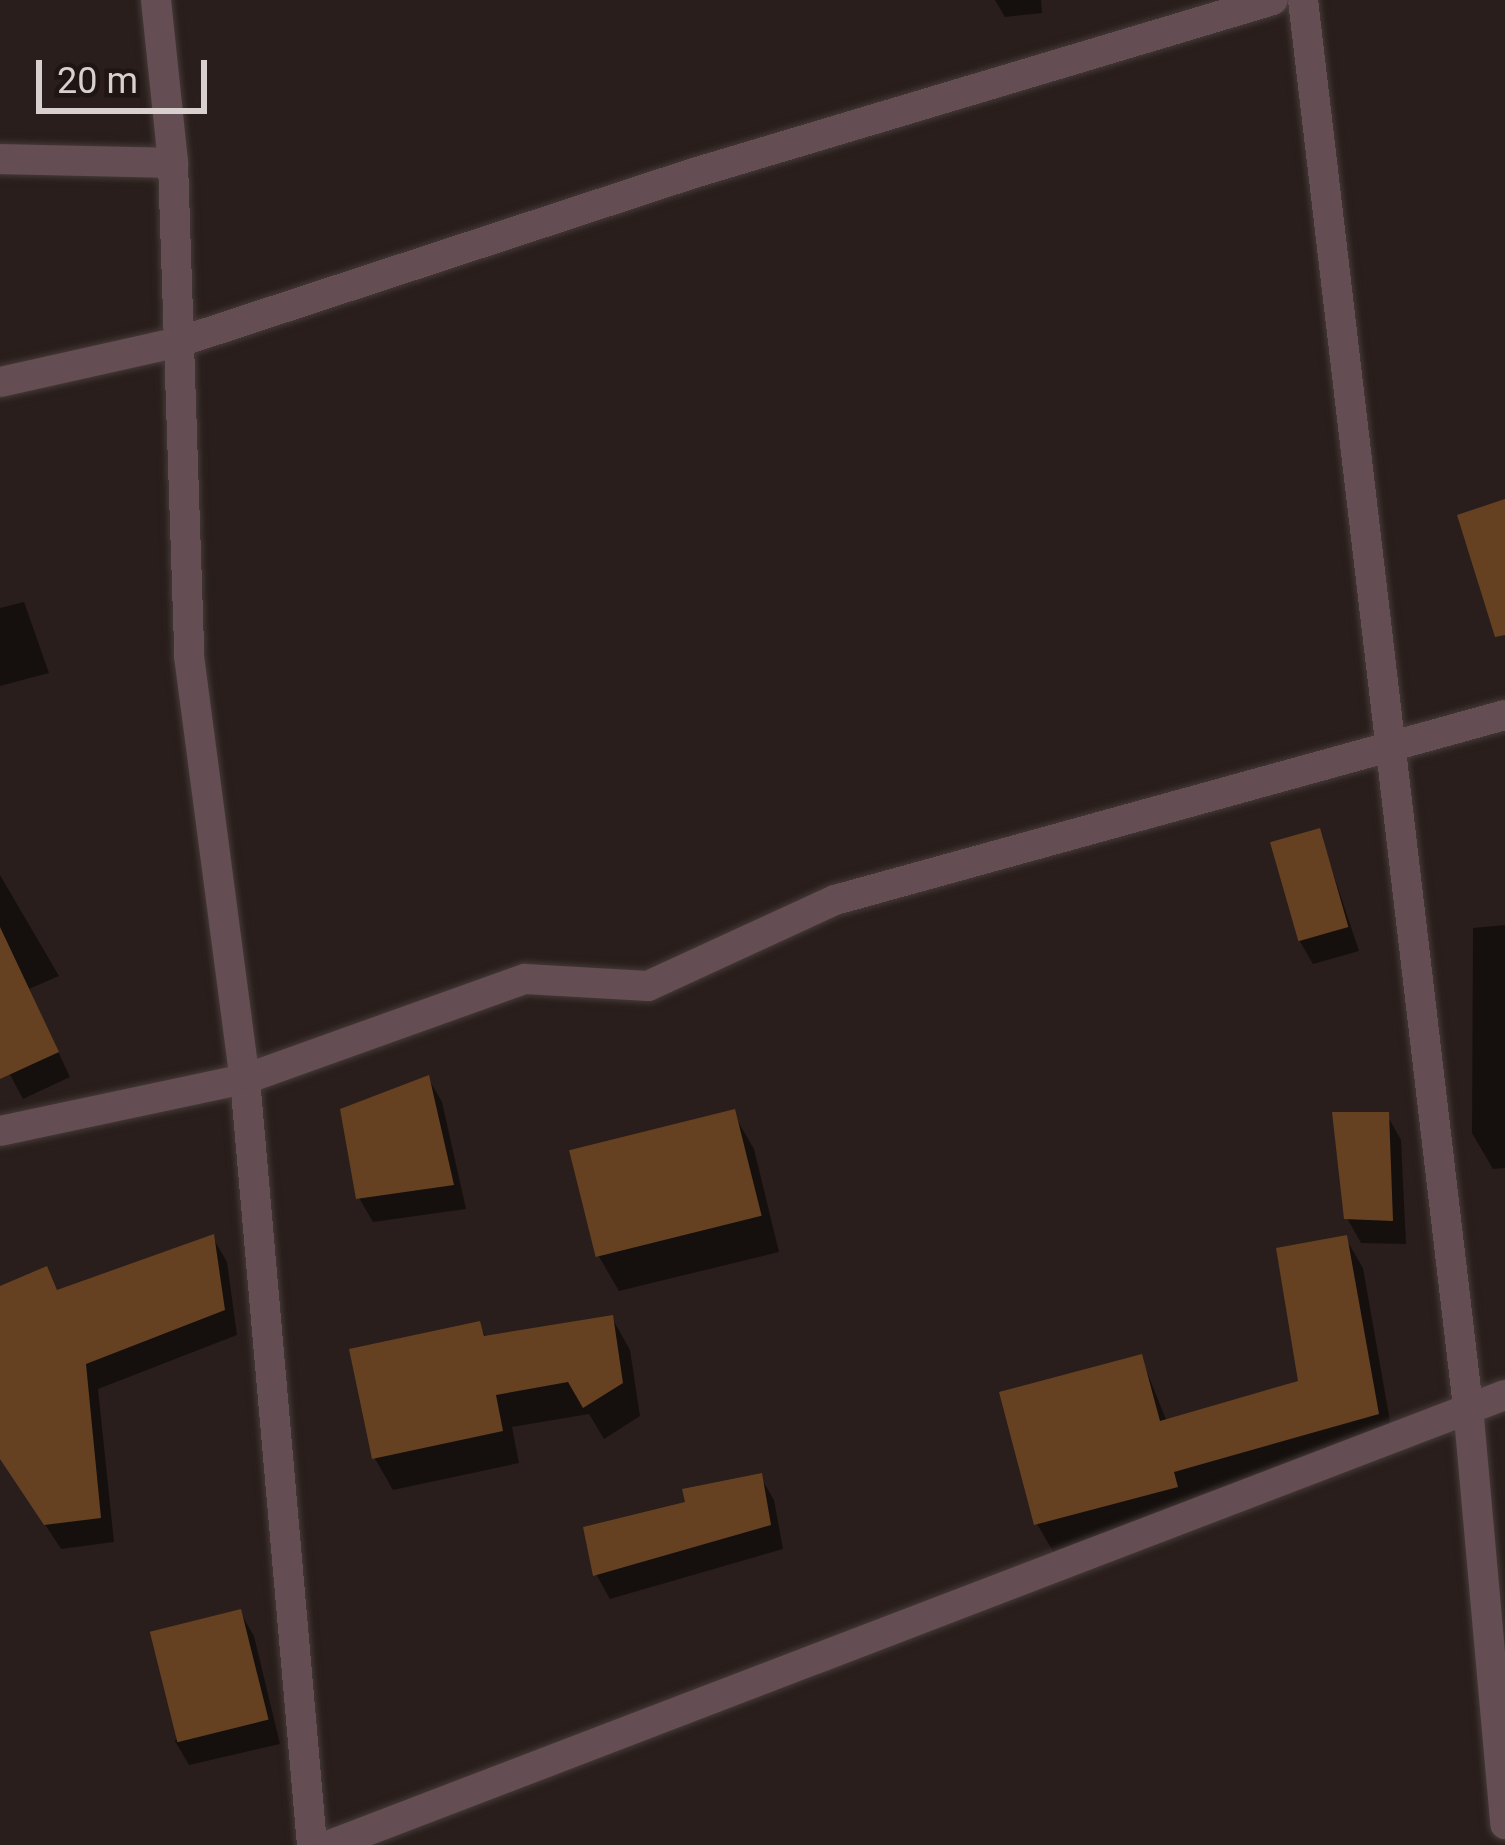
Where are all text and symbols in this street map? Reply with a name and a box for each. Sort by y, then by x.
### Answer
scale bar [42,36,213,110]
text: 20 m [57,60,138,102]

